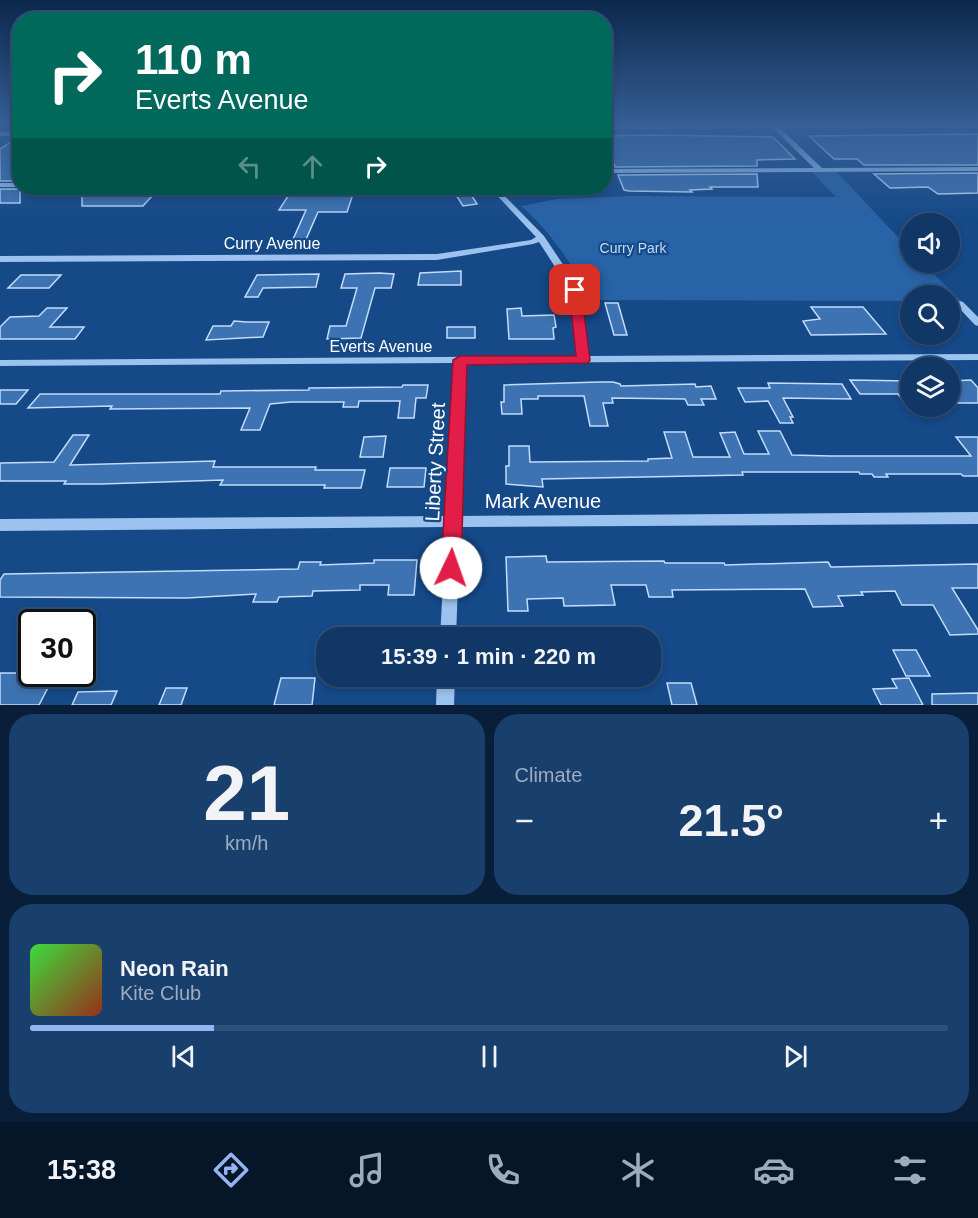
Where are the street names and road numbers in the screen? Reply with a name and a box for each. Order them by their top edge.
street label: Curry Avenue [224,235,320,252]
street label: Everts Avenue [330,338,433,355]
street label: Liberty Street [421,402,449,522]
street label: Mark Avenue [485,490,601,512]

